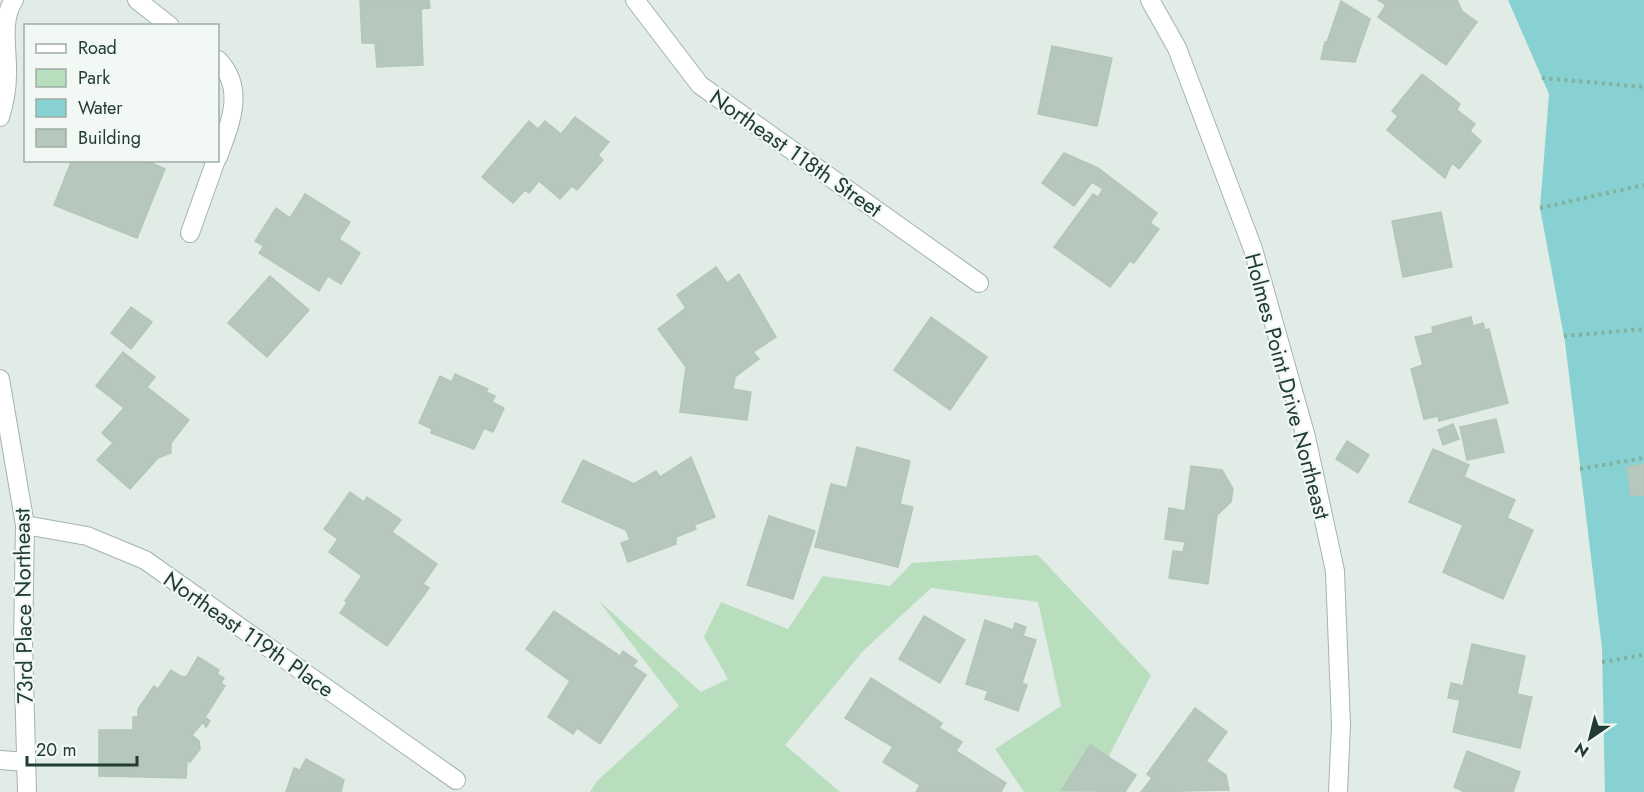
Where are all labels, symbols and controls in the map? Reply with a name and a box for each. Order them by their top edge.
legend [24,24,219,162]
text: Road [78,35,117,61]
text: Park [78,65,110,91]
street label: Northeast 118th Street [703,81,889,225]
text: Water [78,95,123,121]
text: Building [78,125,141,151]
street label: Holmes Point Drive Northeast [1237,249,1339,523]
street label: 73rd Place Northeast [5,507,41,704]
street label: Northeast 119th Place [157,563,341,705]
north arrow [1560,708,1620,768]
scale bar [27,729,136,767]
text: 20 m [36,737,76,763]
text: N [1570,737,1593,763]

